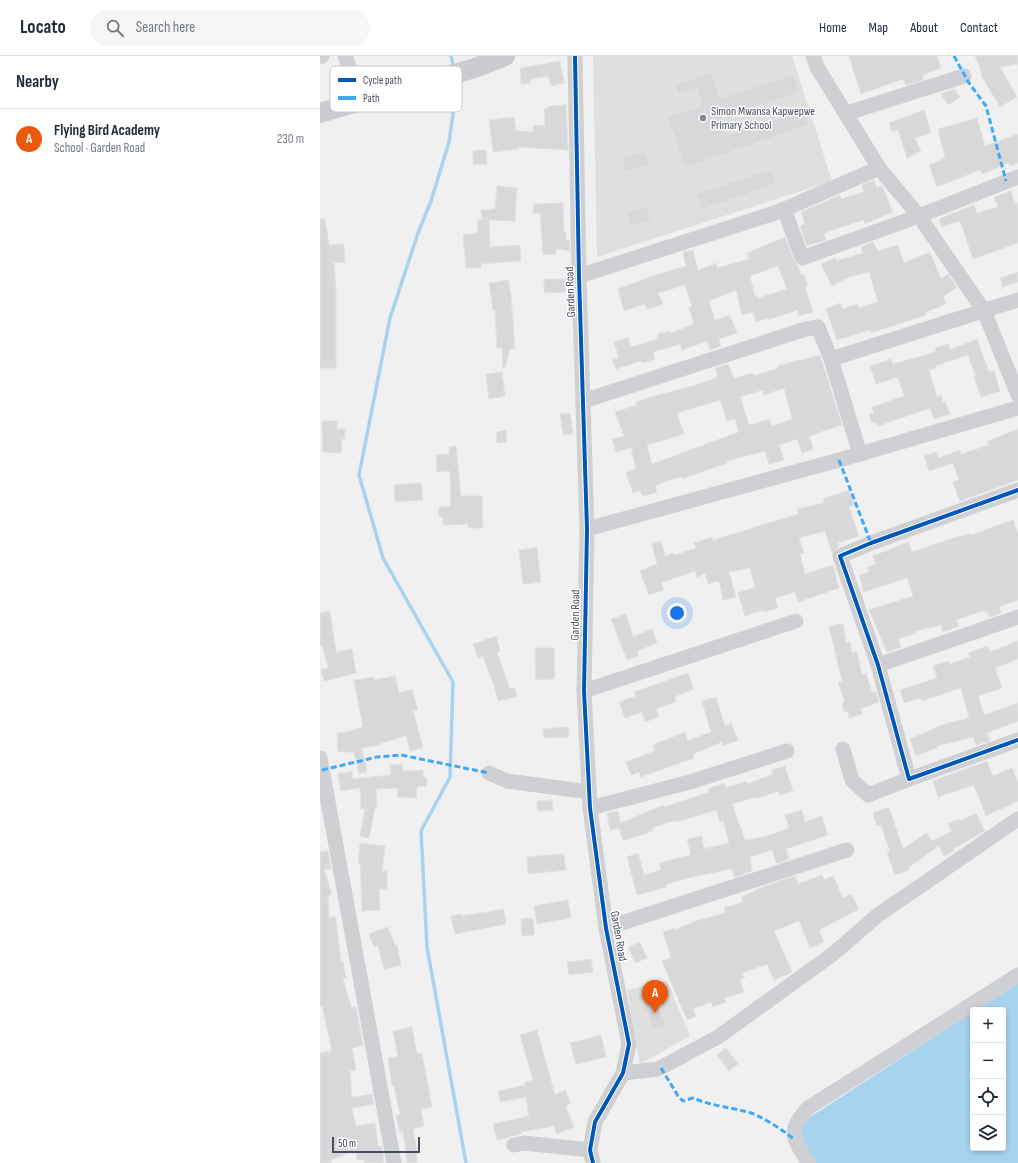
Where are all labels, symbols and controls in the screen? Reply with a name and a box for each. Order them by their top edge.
search box [90,10,370,46]
text: Locato [20,16,66,39]
icon: search [104,17,126,39]
text: Search here [136,18,195,37]
text: Home [819,19,847,36]
text: Map [869,19,888,36]
text: About [910,19,938,36]
text: Contact [960,19,998,36]
legend [330,66,462,112]
text: Nearby [16,72,59,92]
text: Cycle path [363,74,402,87]
text: Path [363,92,380,105]
place label: Simon Mwansa Kapwepwe Primary School [711,104,815,133]
marker: Simon Mwansa Kapwepwe Primary School [698,113,708,123]
text: Flying Bird Academy [54,121,160,140]
text: A [26,131,32,147]
text: 230 m [277,131,304,147]
text: School · Garden Road [54,140,145,156]
street label: Garden Road [562,266,579,318]
street label: Garden Road [568,590,583,640]
your location [667,603,687,623]
street label: Garden Road [607,910,630,962]
pin: A [642,980,668,1013]
map controls [970,1007,1006,1151]
button: + [970,1007,1006,1043]
button: − [970,1043,1006,1079]
button: locate [970,1079,1006,1115]
button: layers [970,1115,1006,1151]
scale bar [332,1135,420,1154]
text: 50 m [338,1137,356,1150]

